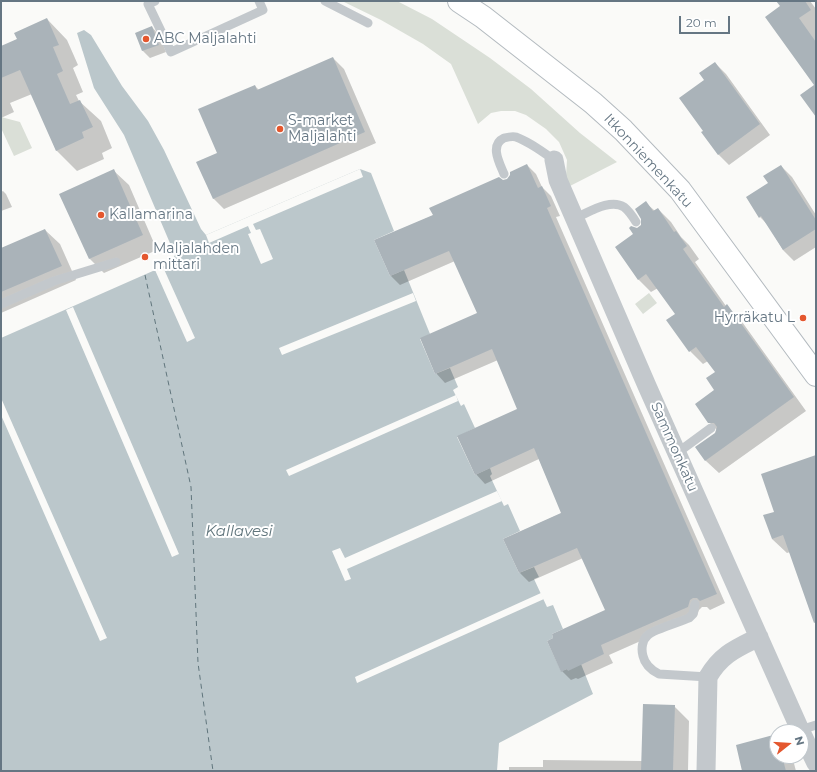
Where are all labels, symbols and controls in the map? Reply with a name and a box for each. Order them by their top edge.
scale bar [681,8,732,34]
text: 20 m [686,15,717,30]
place label: ABC Maljalahti [154,31,257,47]
marker: ABC Maljalahti [141,34,151,44]
street label: Itkonniemenkatu [600,111,696,211]
place label: S-market Maljalahti [288,113,356,146]
marker: S-market Maljalahti [275,124,285,134]
place label: Kallamarina [109,207,193,223]
marker: Kallamarina [96,210,106,220]
place label: Maljalahden mittari [153,241,239,274]
marker: Maljalahden mittari [140,252,150,262]
place label: Hyrräkatu L [714,310,795,326]
marker: Hyrräkatu L [798,313,808,323]
street label: Sammonkatu [647,400,701,494]
water label: Kallavesi [205,523,273,541]
north arrow [769,724,809,764]
text: N [792,734,808,747]

